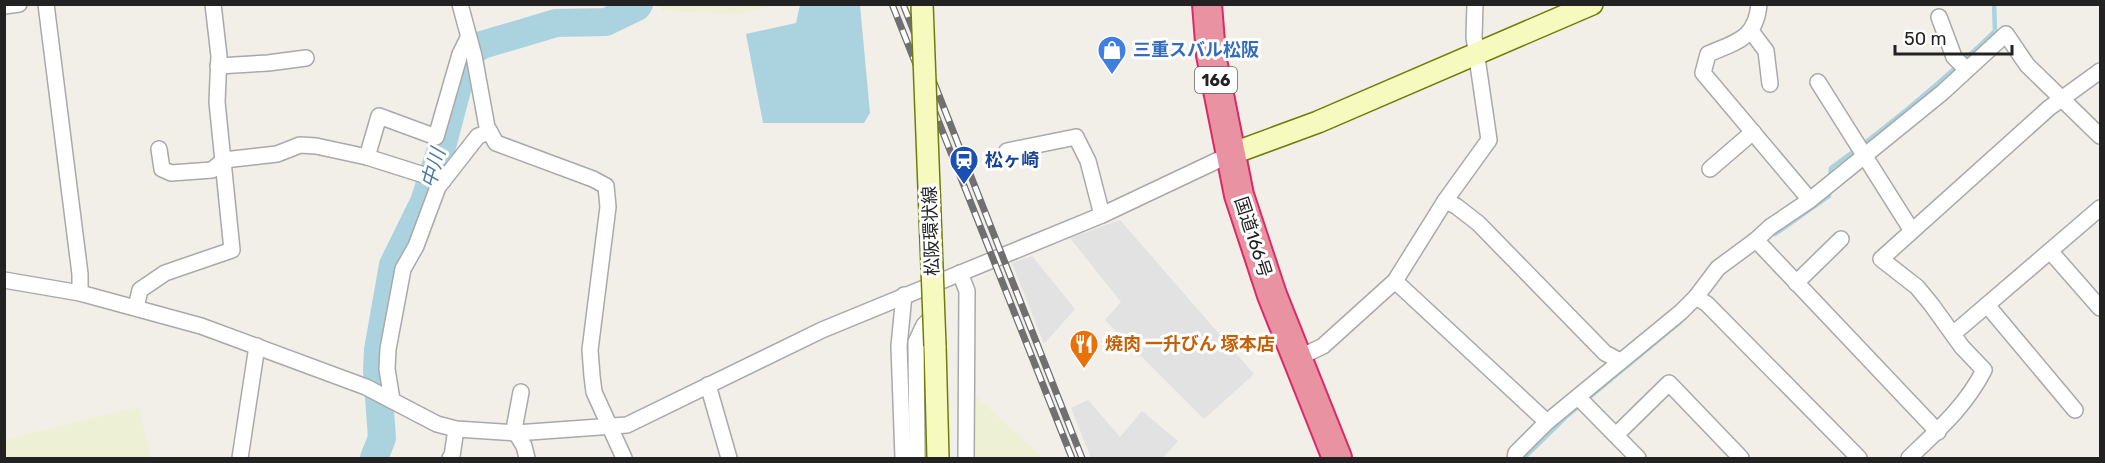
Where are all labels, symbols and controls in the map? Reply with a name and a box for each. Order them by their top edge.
scale bar [1895,18,2012,56]
text: 50 m [1904,28,1947,50]
shop icon: 三重スバル松阪 [1096,34,1128,76]
place label: 三重スバル松阪 [1133,39,1259,61]
road number: 166 [1195,67,1237,93]
water label: 中川 [416,144,451,191]
station icon: 松ヶ崎 [948,144,980,186]
place label: 松ヶ崎 [985,149,1039,171]
street label: 松阪環状線 [918,186,944,276]
street label: 国道166号 [1230,194,1276,280]
restaurant icon: 焼肉 一升びん 塚本店 [1068,328,1100,370]
place label: 焼肉 一升びん 塚本店 [1105,333,1275,355]

